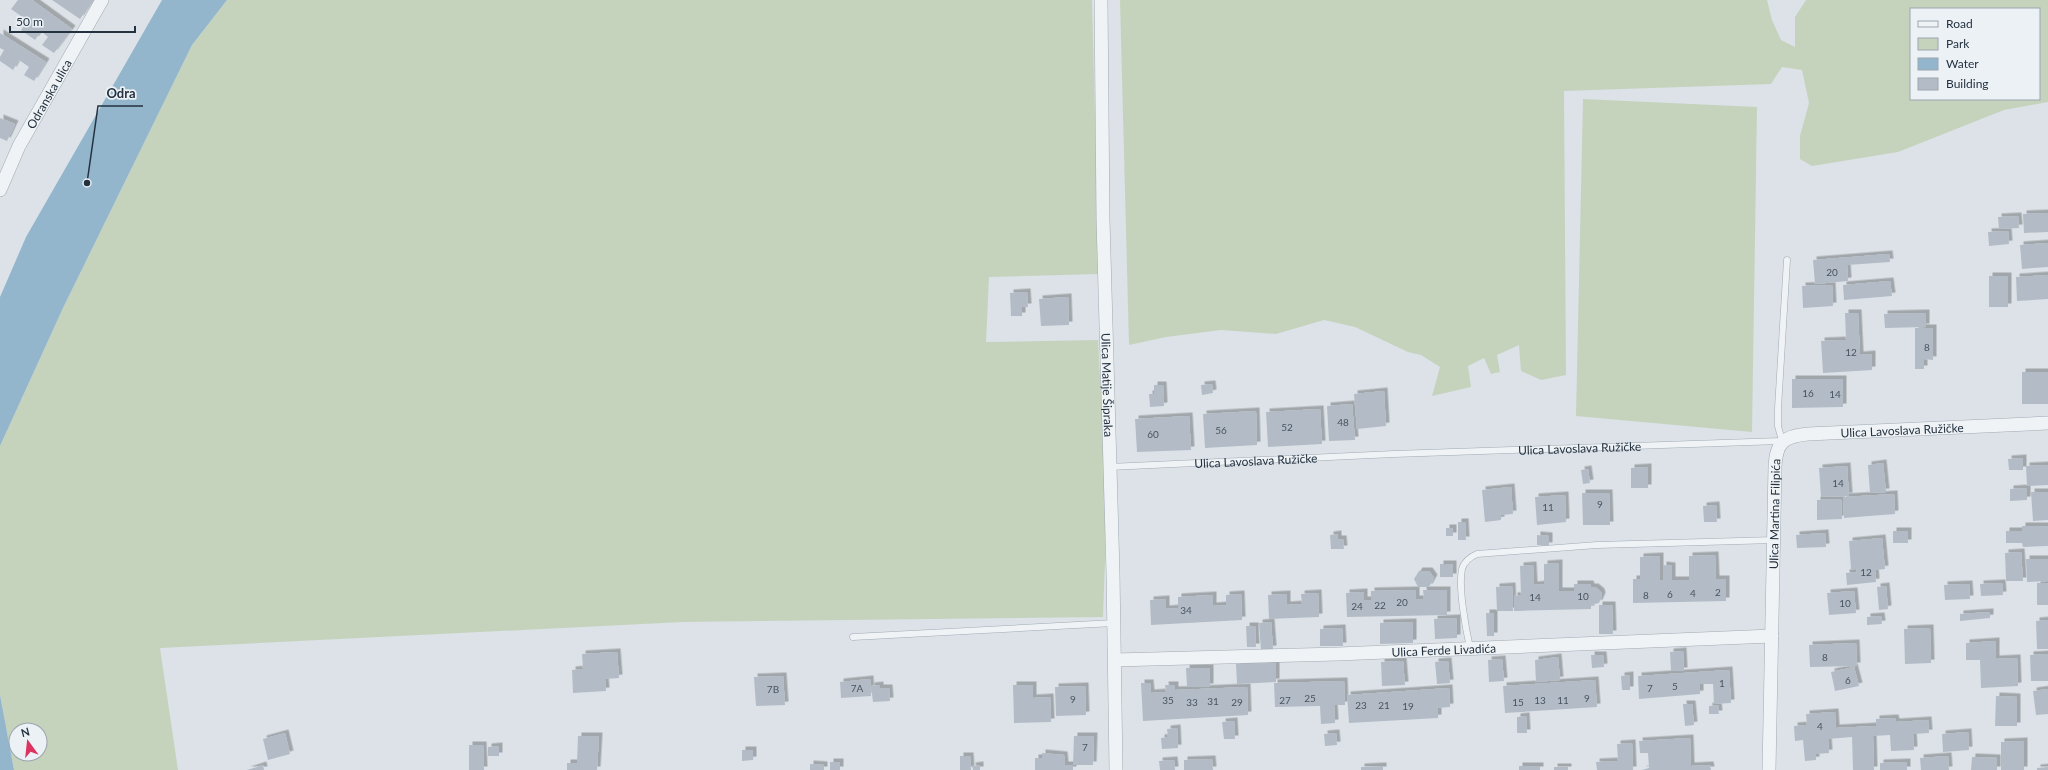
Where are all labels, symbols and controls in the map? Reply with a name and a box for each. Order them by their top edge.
scale bar [10,8,135,34]
legend [1910,8,2040,100]
text: 50 m [16,14,43,29]
text: Road [1946,16,1973,31]
text: Park [1946,36,1970,51]
street label: Odranska ulica [23,56,74,131]
text: Water [1946,56,1979,71]
text: Building [1946,76,1989,91]
callout: Odra [98,81,143,106]
text: Odra [106,85,136,101]
house number: 20 [1826,266,1838,278]
street label: Ulica Matije Šipraka [1099,333,1117,437]
house number: 8 [1924,341,1930,353]
house number: 12 [1845,346,1857,358]
house number: 16 [1802,387,1814,399]
house number: 14 [1829,388,1841,400]
house number: 48 [1337,416,1349,428]
street label: Ulica Lavoslava Ružičke [1840,419,1964,440]
house number: 52 [1281,421,1293,433]
house number: 56 [1215,424,1227,436]
house number: 60 [1147,428,1159,440]
street label: Ulica Lavoslava Ružičke [1518,438,1641,457]
street label: Ulica Lavoslava Ružičke [1194,450,1318,471]
street label: Ulica Martina Filipića [1765,458,1783,569]
house number: 14 [1832,477,1844,489]
house number: 9 [1597,498,1603,510]
house number: 11 [1542,501,1554,513]
house number: 12 [1860,566,1872,578]
house number: 2 [1715,586,1721,598]
house number: 4 [1690,587,1696,599]
house number: 6 [1667,588,1673,600]
house number: 8 [1643,589,1649,601]
house number: 10 [1577,590,1589,602]
house number: 14 [1529,591,1541,603]
house number: 20 [1396,596,1408,608]
house number: 10 [1839,597,1851,609]
house number: 22 [1374,599,1386,611]
house number: 24 [1351,600,1363,612]
house number: 34 [1180,604,1192,616]
street label: Ulica Ferde Livadića [1391,640,1496,659]
house number: 8 [1822,651,1828,663]
house number: 6 [1845,674,1851,686]
house number: 1 [1719,677,1725,689]
house number: 5 [1672,680,1678,692]
house number: 7A [851,682,864,694]
house number: 7 [1647,682,1653,694]
house number: 7B [767,683,779,695]
house number: 25 [1304,692,1316,704]
house number: 9 [1584,692,1590,704]
house number: 9 [1070,693,1076,705]
house number: 35 [1162,694,1174,706]
house number: 27 [1279,694,1291,706]
house number: 13 [1534,694,1546,706]
house number: 11 [1557,694,1569,706]
house number: 31 [1207,695,1219,707]
house number: 33 [1186,696,1198,708]
house number: 29 [1231,696,1243,708]
house number: 15 [1512,696,1524,708]
house number: 23 [1355,699,1367,711]
house number: 21 [1378,699,1390,711]
house number: 19 [1402,700,1414,712]
house number: 4 [1817,720,1823,732]
north arrow [8,722,48,762]
text: N [20,724,31,739]
house number: 7 [1082,741,1088,753]

